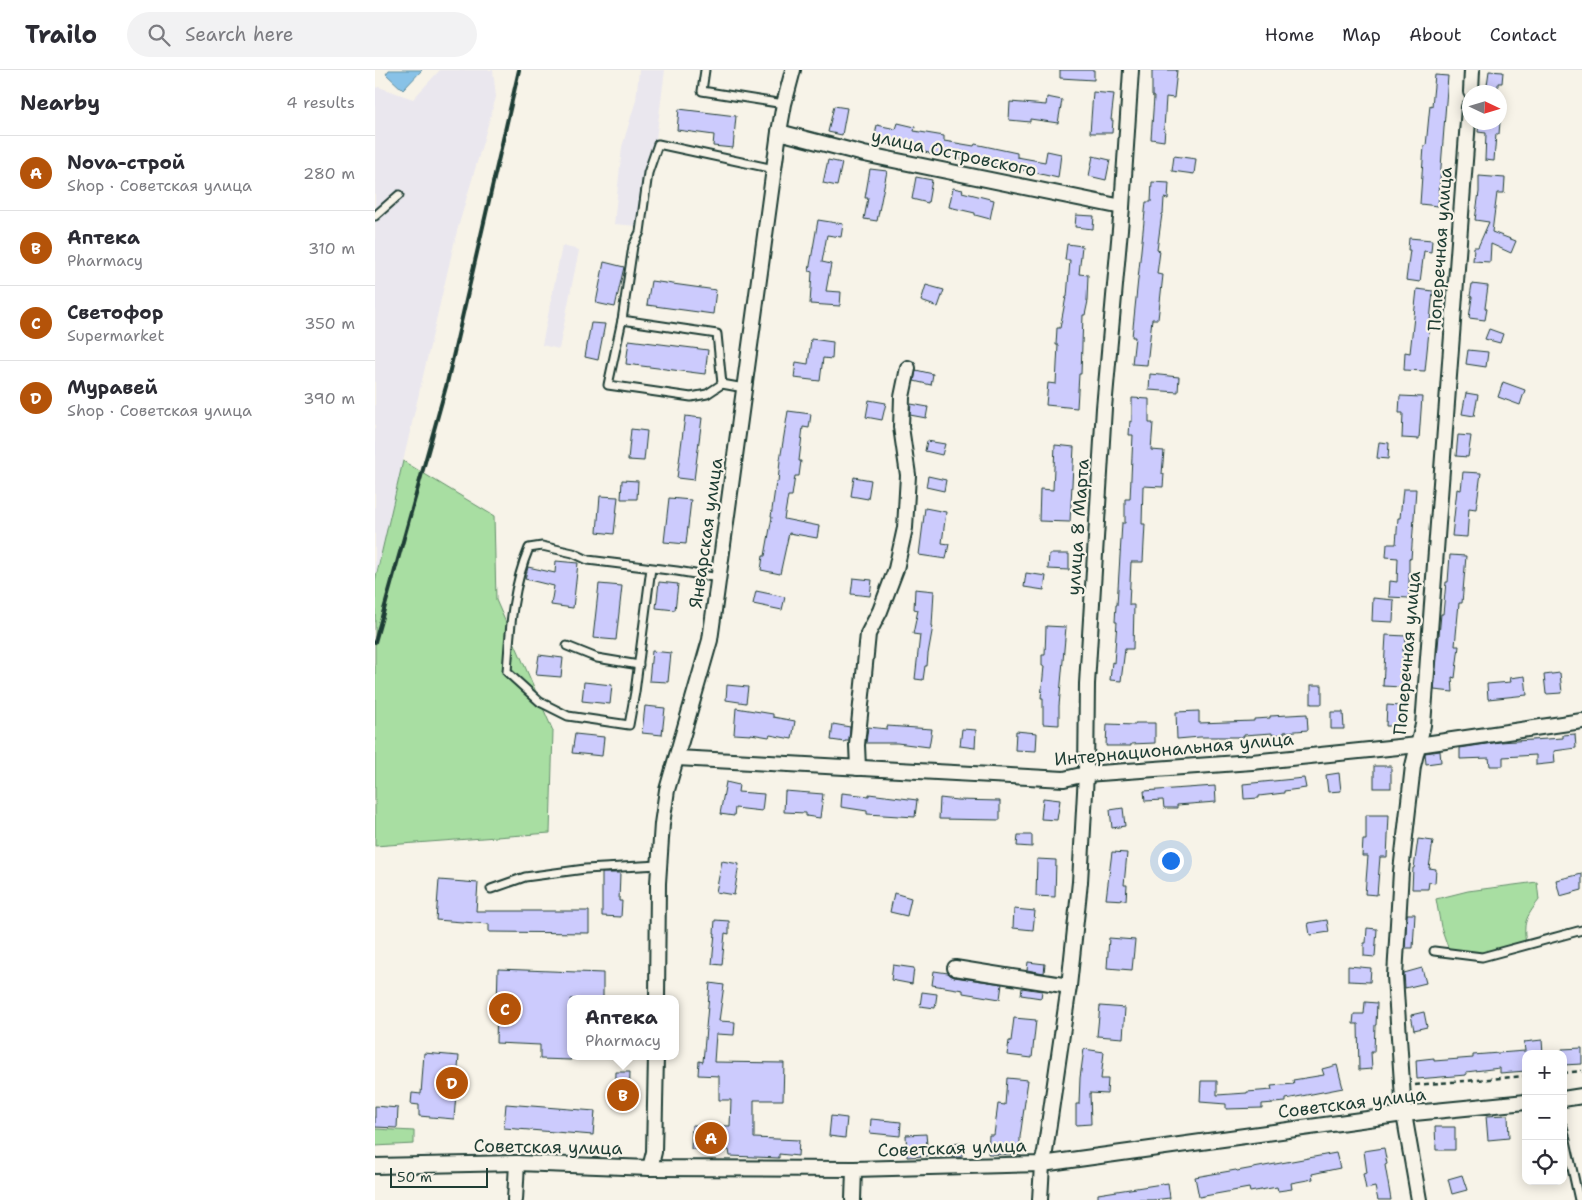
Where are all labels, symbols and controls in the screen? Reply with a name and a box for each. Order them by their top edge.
search box [127,12,477,57]
text: Trailo [25,19,97,51]
icon: search [145,21,173,49]
text: Search here [185,22,294,47]
text: Home [1265,23,1314,47]
text: Map [1342,23,1381,47]
text: About [1409,23,1462,47]
text: Contact [1490,23,1557,47]
north arrow [1462,85,1507,130]
text: Nearby [20,89,100,117]
text: 4 results [286,92,355,113]
street label: улица Островского [869,124,1039,182]
text: Nova-строй [67,150,185,175]
text: A [30,163,42,184]
text: 280 m [303,163,355,184]
street label: Поперечная улица [1422,166,1458,332]
text: Shop · Советская улица [67,175,252,196]
text: Аптека [67,225,140,250]
text: B [31,238,41,259]
text: 310 m [308,238,355,259]
text: Pharmacy [67,250,143,271]
text: Светофор [67,300,163,325]
text: C [31,313,41,334]
text: 350 m [304,313,355,334]
text: Supermarket [67,325,164,346]
text: Муравей [67,375,158,400]
text: D [30,388,42,409]
text: 390 m [303,388,355,409]
text: Shop · Советская улица [67,400,252,421]
street label: Январская улица [684,456,728,610]
street label: улица 8 Марта [1061,458,1095,596]
street label: Поперечная улица [1388,570,1426,736]
street label: Интернациональная улица [1053,727,1295,771]
your location [1158,848,1184,874]
pin: C [489,990,521,1028]
popup [567,995,679,1060]
text: Аптека [585,1005,658,1030]
text: Pharmacy [585,1030,661,1051]
map controls [1522,1050,1567,1185]
button: + [1522,1050,1567,1095]
pin: D [436,1064,468,1102]
pin: B [607,1076,639,1114]
street label: Советская улица [1277,1082,1427,1124]
button: − [1522,1095,1567,1140]
pin: A [695,1119,727,1157]
street label: Советская улица [877,1133,1027,1163]
street label: Советская улица [473,1134,623,1160]
button: locate [1522,1140,1567,1185]
scale bar [390,1165,487,1188]
text: 50 m [397,1168,432,1186]

